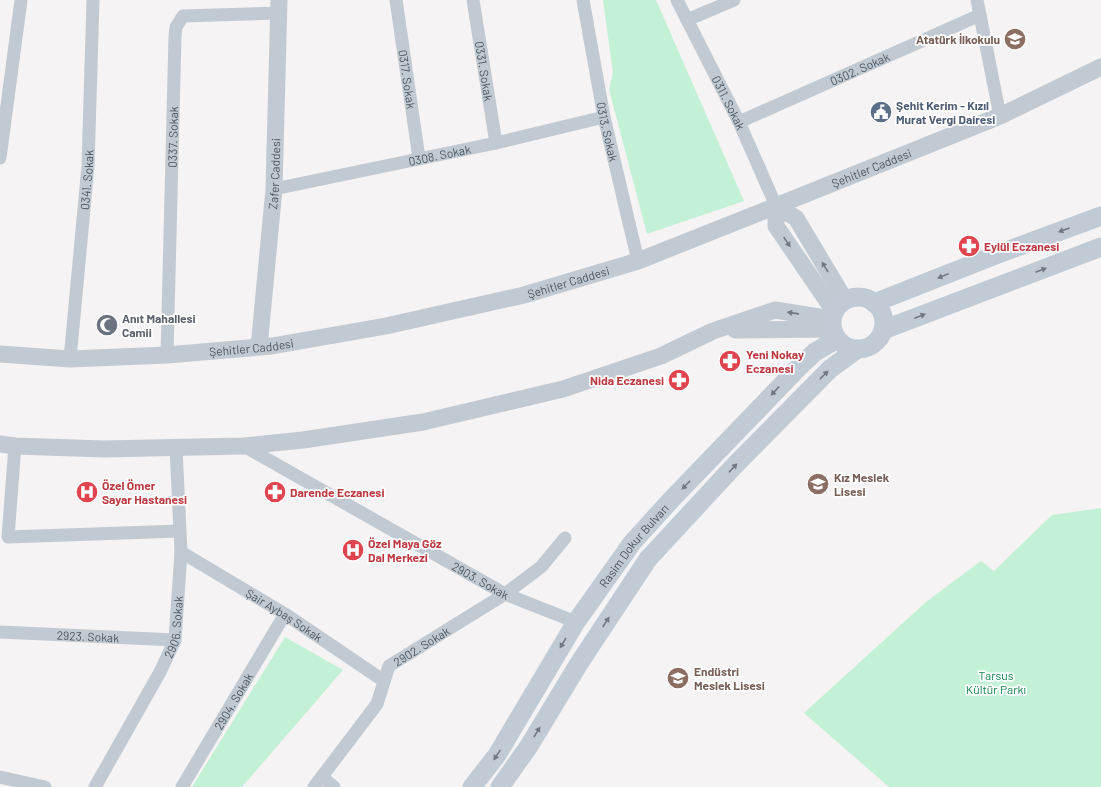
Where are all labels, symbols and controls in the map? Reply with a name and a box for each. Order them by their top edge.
school or university icon: Atatürk İlkokulu [1002,26,1028,52]
place label: Atatürk İlkokulu [916,32,1000,46]
street label: 0331. Sokak [473,40,496,102]
street label: 0317. Sokak [396,49,419,110]
street label: 0302. Sokak [828,49,892,88]
street label: 0311. Sokak [710,73,748,132]
place label: Şehit Kerim - Kızıl Murat Vergi Dairesi [896,98,995,126]
public building icon: Şehit Kerim - Kızıl Murat Vergi Dairesi [868,99,894,125]
street label: 0313. Sokak [594,101,621,163]
street label: 0337. Sokak [165,106,180,168]
street label: Zafer Caddesi [265,138,282,210]
street label: 0308. Sokak [407,141,472,168]
street label: Şehitler Caddesi [829,145,913,190]
street label: 0341. Sokak [77,150,95,210]
one-way arrow [1058,227,1070,233]
pharmacy icon: Eylül Eczanesi [956,233,982,259]
one-way arrow [783,237,791,247]
place label: Eylül Eczanesi [984,239,1059,253]
one-way arrow [821,262,829,272]
street label: Şehitler Caddesi [526,263,611,301]
one-way arrow [1036,267,1048,273]
one-way arrow [936,273,948,279]
one-way arrow [787,310,799,316]
place label: Anıt Mahallesi Camii [122,311,196,339]
mosque icon: Anıt Mahallesi Camii [94,312,120,338]
one-way arrow [914,313,926,319]
street label: Şehitler Caddesi [209,335,295,358]
place label: Yeni Nokay Eczanesi [746,347,804,375]
pharmacy icon: Yeni Nokay Eczanesi [717,348,743,374]
pharmacy icon: Nida Eczanesi [666,367,692,393]
one-way arrow [819,370,829,380]
place label: Nida Eczanesi [590,373,664,387]
one-way arrow [770,386,780,396]
one-way arrow [728,463,738,473]
place label: Kız Meslek Lisesi [834,470,890,498]
school or university icon: Kız Meslek Lisesi [805,471,831,497]
place label: Özel Ömer Sayar Hastanesi [102,478,187,506]
hospital icon: Özel Ömer Sayar Hastanesi [74,479,100,505]
pharmacy icon: Darende Eczanesi [262,479,288,505]
one-way arrow [681,480,690,490]
place label: Darende Eczanesi [290,485,384,499]
street label: Rasim Dokur Bulvarı [596,501,671,590]
place label: Özel Maya Göz Dal Merkezi [368,536,442,564]
hospital icon: Özel Maya Göz Dal Merkezi [340,537,366,563]
street label: 2903. Sokak [450,559,511,602]
street label: Şair Aybaş Sokak [244,585,325,644]
street label: 2906. Sokak [161,596,185,660]
one-way arrow [603,616,610,627]
street label: 2902. Sokak [391,623,452,669]
street label: 2923. Sokak [56,628,120,644]
one-way arrow [560,637,567,649]
place label: Endüstri Meslek Lisesi [694,664,765,692]
school or university icon: Endüstri Meslek Lisesi [665,665,691,691]
park label: Tarsus Kültür Parkı [966,668,1026,696]
street label: 2904. Sokak [211,670,255,732]
one-way arrow [534,726,541,738]
one-way arrow [493,749,501,760]

